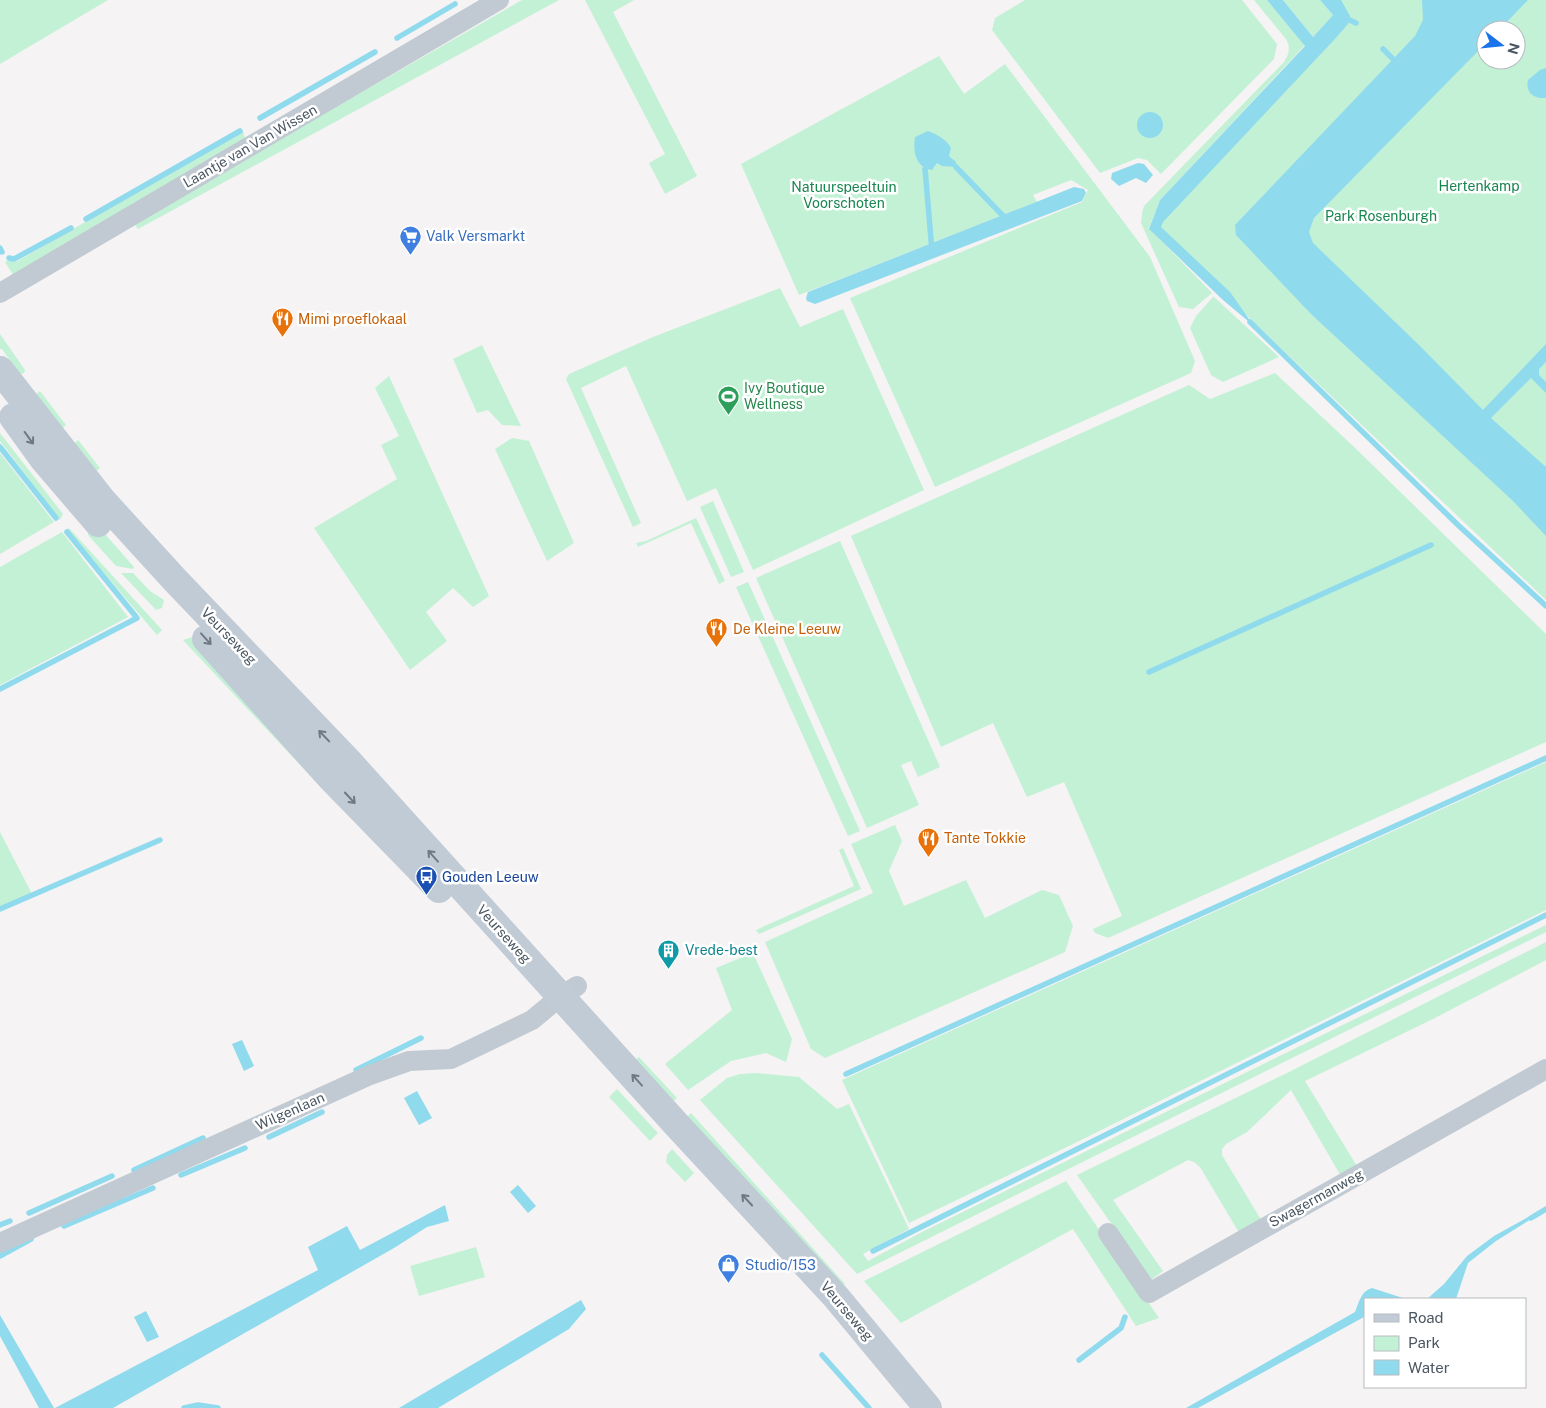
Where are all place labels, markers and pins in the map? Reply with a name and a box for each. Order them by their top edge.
supermarket icon: Valk Versmarkt [398,224,422,255]
place label: Valk Versmarkt [426,228,525,244]
restaurant icon: Mimi proeflokaal [270,307,294,338]
place label: Mimi proeflokaal [298,311,407,327]
place label: Ivy Boutique Wellness [744,380,825,412]
sports icon: Ivy Boutique Wellness [716,384,740,415]
restaurant icon: De Kleine Leeuw [705,617,729,648]
place label: De Kleine Leeuw [733,621,841,637]
restaurant icon: Tante Tokkie [916,826,940,857]
place label: Tante Tokkie [944,830,1026,846]
bus stop icon: Gouden Leeuw [414,865,438,896]
place label: Gouden Leeuw [442,869,539,885]
building icon: Vrede-best [657,938,681,969]
place label: Vrede-best [685,942,758,958]
shop icon: Studio/153 [717,1253,741,1284]
place label: Studio/153 [745,1257,816,1273]

